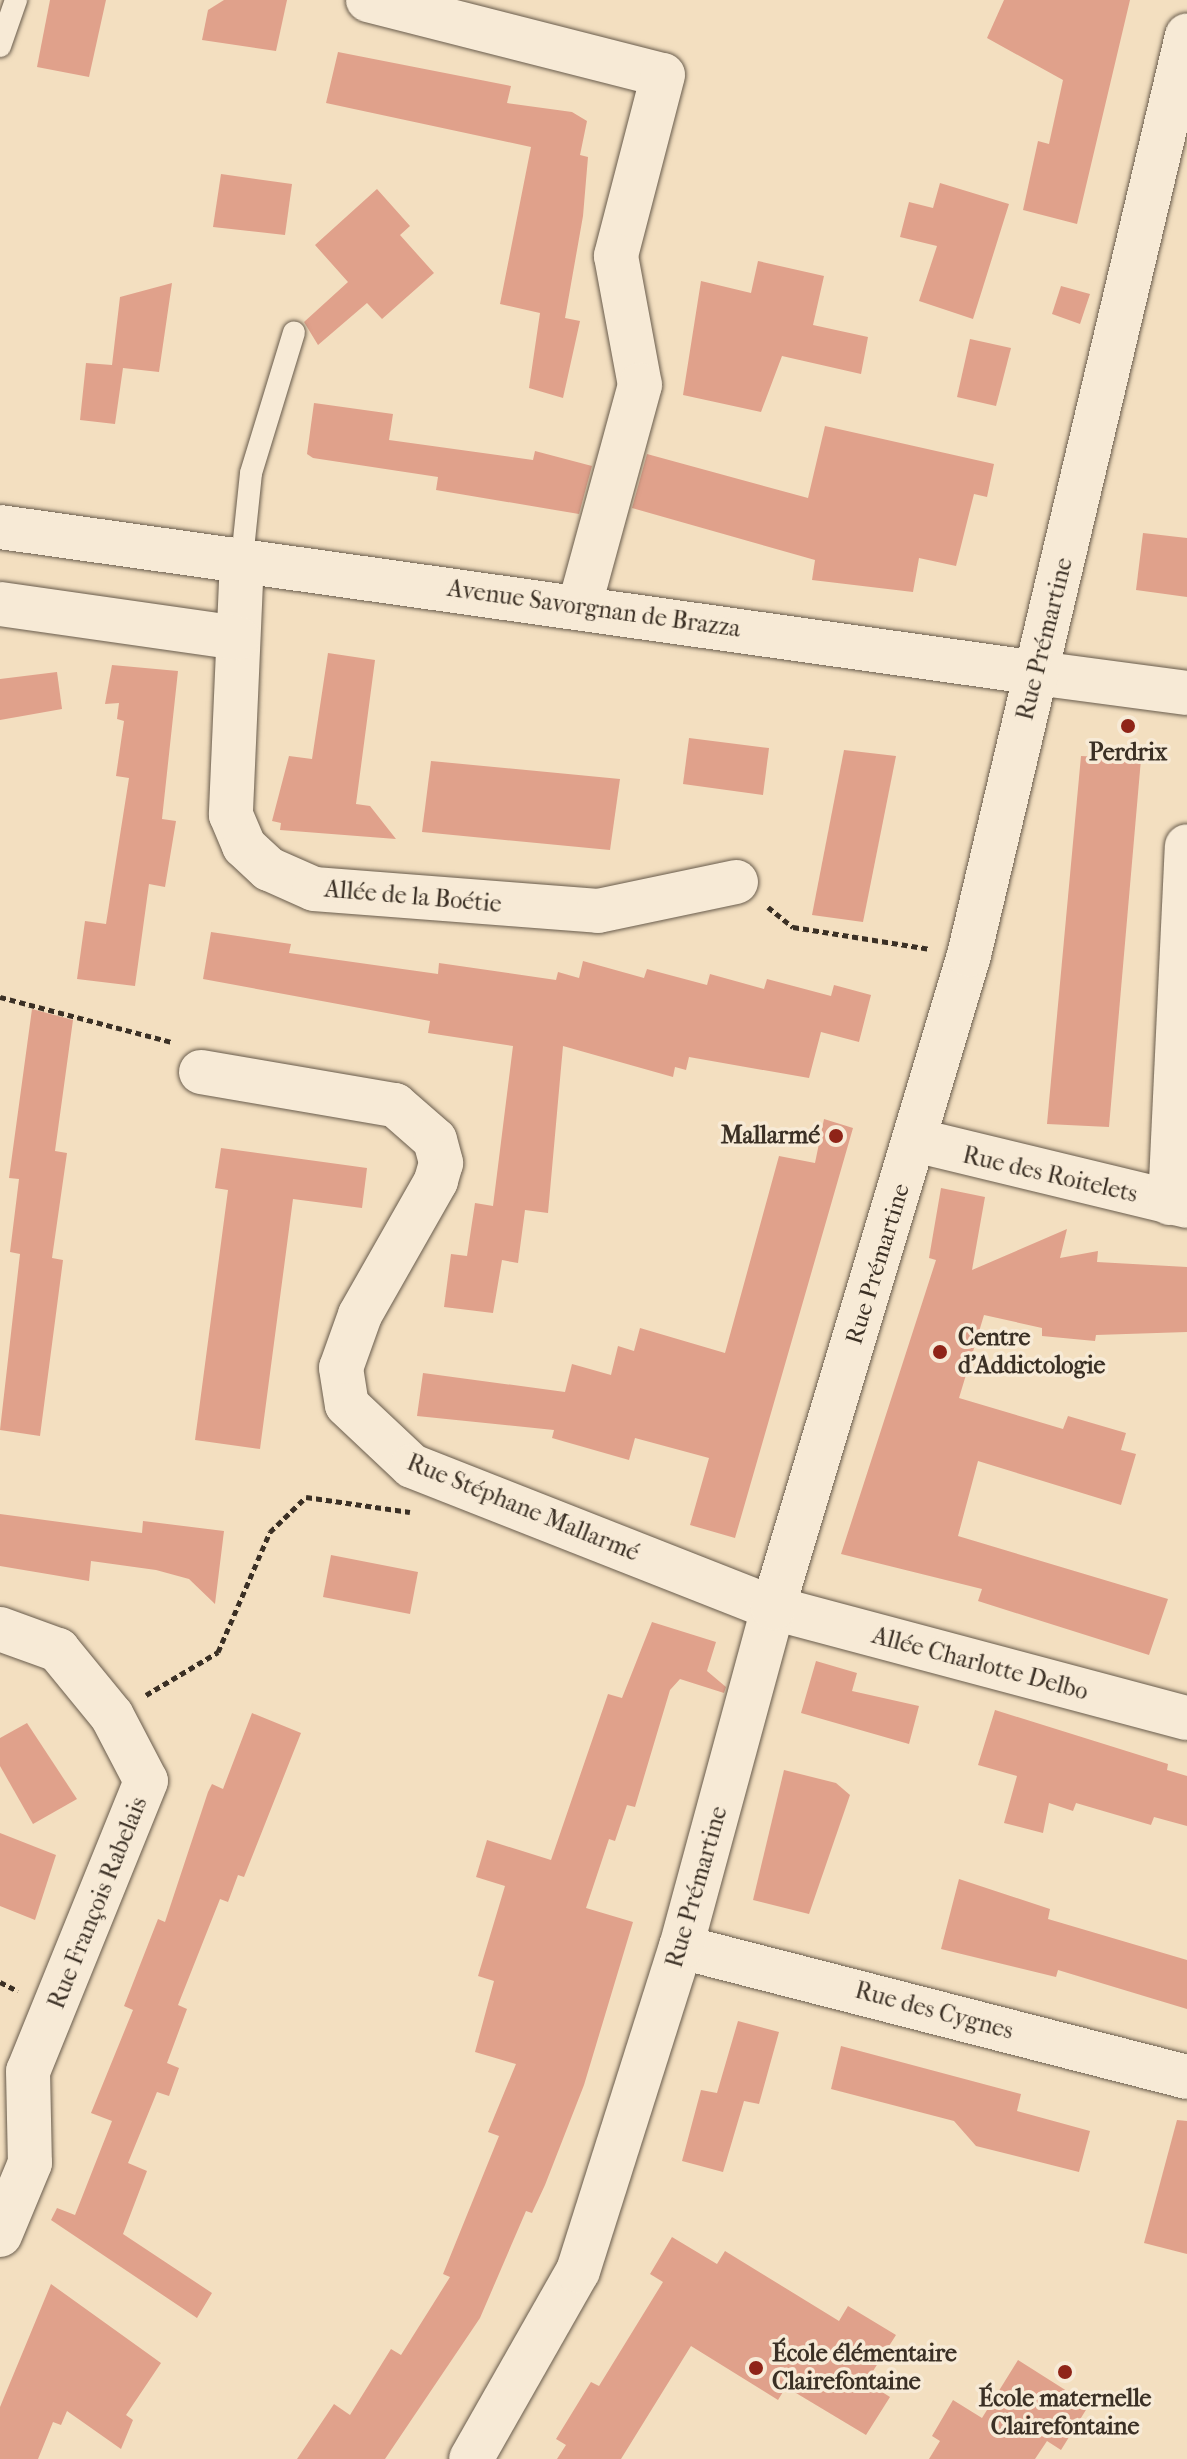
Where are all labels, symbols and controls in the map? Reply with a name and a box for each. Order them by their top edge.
street label: Rue Prémartine [1011,555,1079,723]
street label: Avenue Savorgnan de Brazza [446,574,742,644]
marker: Perdrix [1119,717,1137,735]
place label: Perdrix [1089,739,1167,767]
street label: Allée de la Boétie [323,875,503,919]
place label: Mallarmé [721,1122,820,1150]
marker: Mallarmé [827,1127,845,1145]
street label: Rue des Roitelets [960,1141,1140,1209]
street label: Rue Prémartine [840,1180,916,1348]
place label: Centre d'Addictologie [958,1324,1105,1380]
marker: Centre d'Addictologie [929,1341,951,1363]
street label: Rue Stéphane Mallarmé [403,1448,643,1568]
street label: Allée Charlotte Delbo [869,1621,1091,1707]
street label: Rue François Rabelais [42,1793,154,2013]
street label: Rue Prémartine [660,1803,734,1971]
street label: Rue des Cygnes [852,1976,1016,2046]
place label: École élémentaire Clairefontaine [772,2340,957,2396]
marker: École élémentaire Clairefontaine [747,2359,765,2377]
marker: École maternelle Clairefontaine [1056,2363,1074,2381]
place label: École maternelle Clairefontaine [979,2385,1151,2441]

